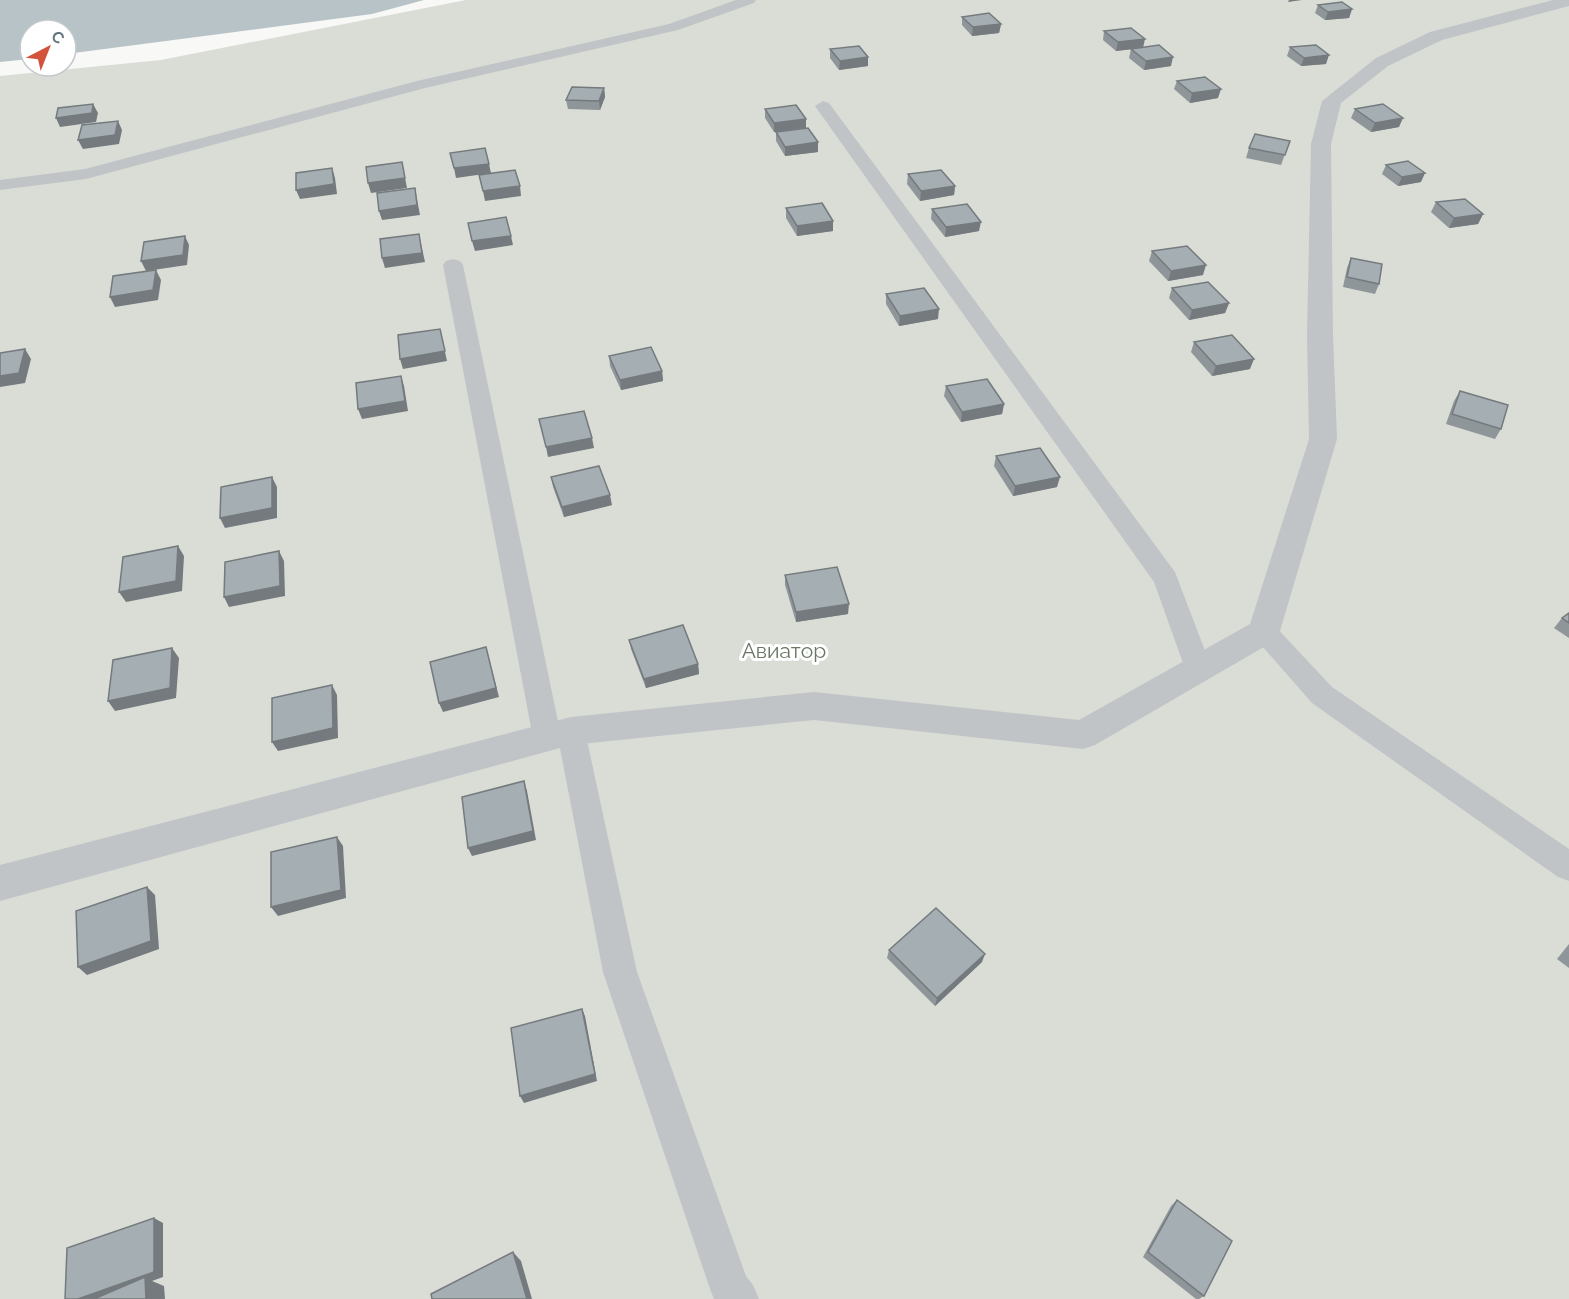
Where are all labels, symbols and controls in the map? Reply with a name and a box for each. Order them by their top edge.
north arrow [18,18,78,78]
text: С [47,26,68,48]
park label: Авиатор [742,638,826,663]

